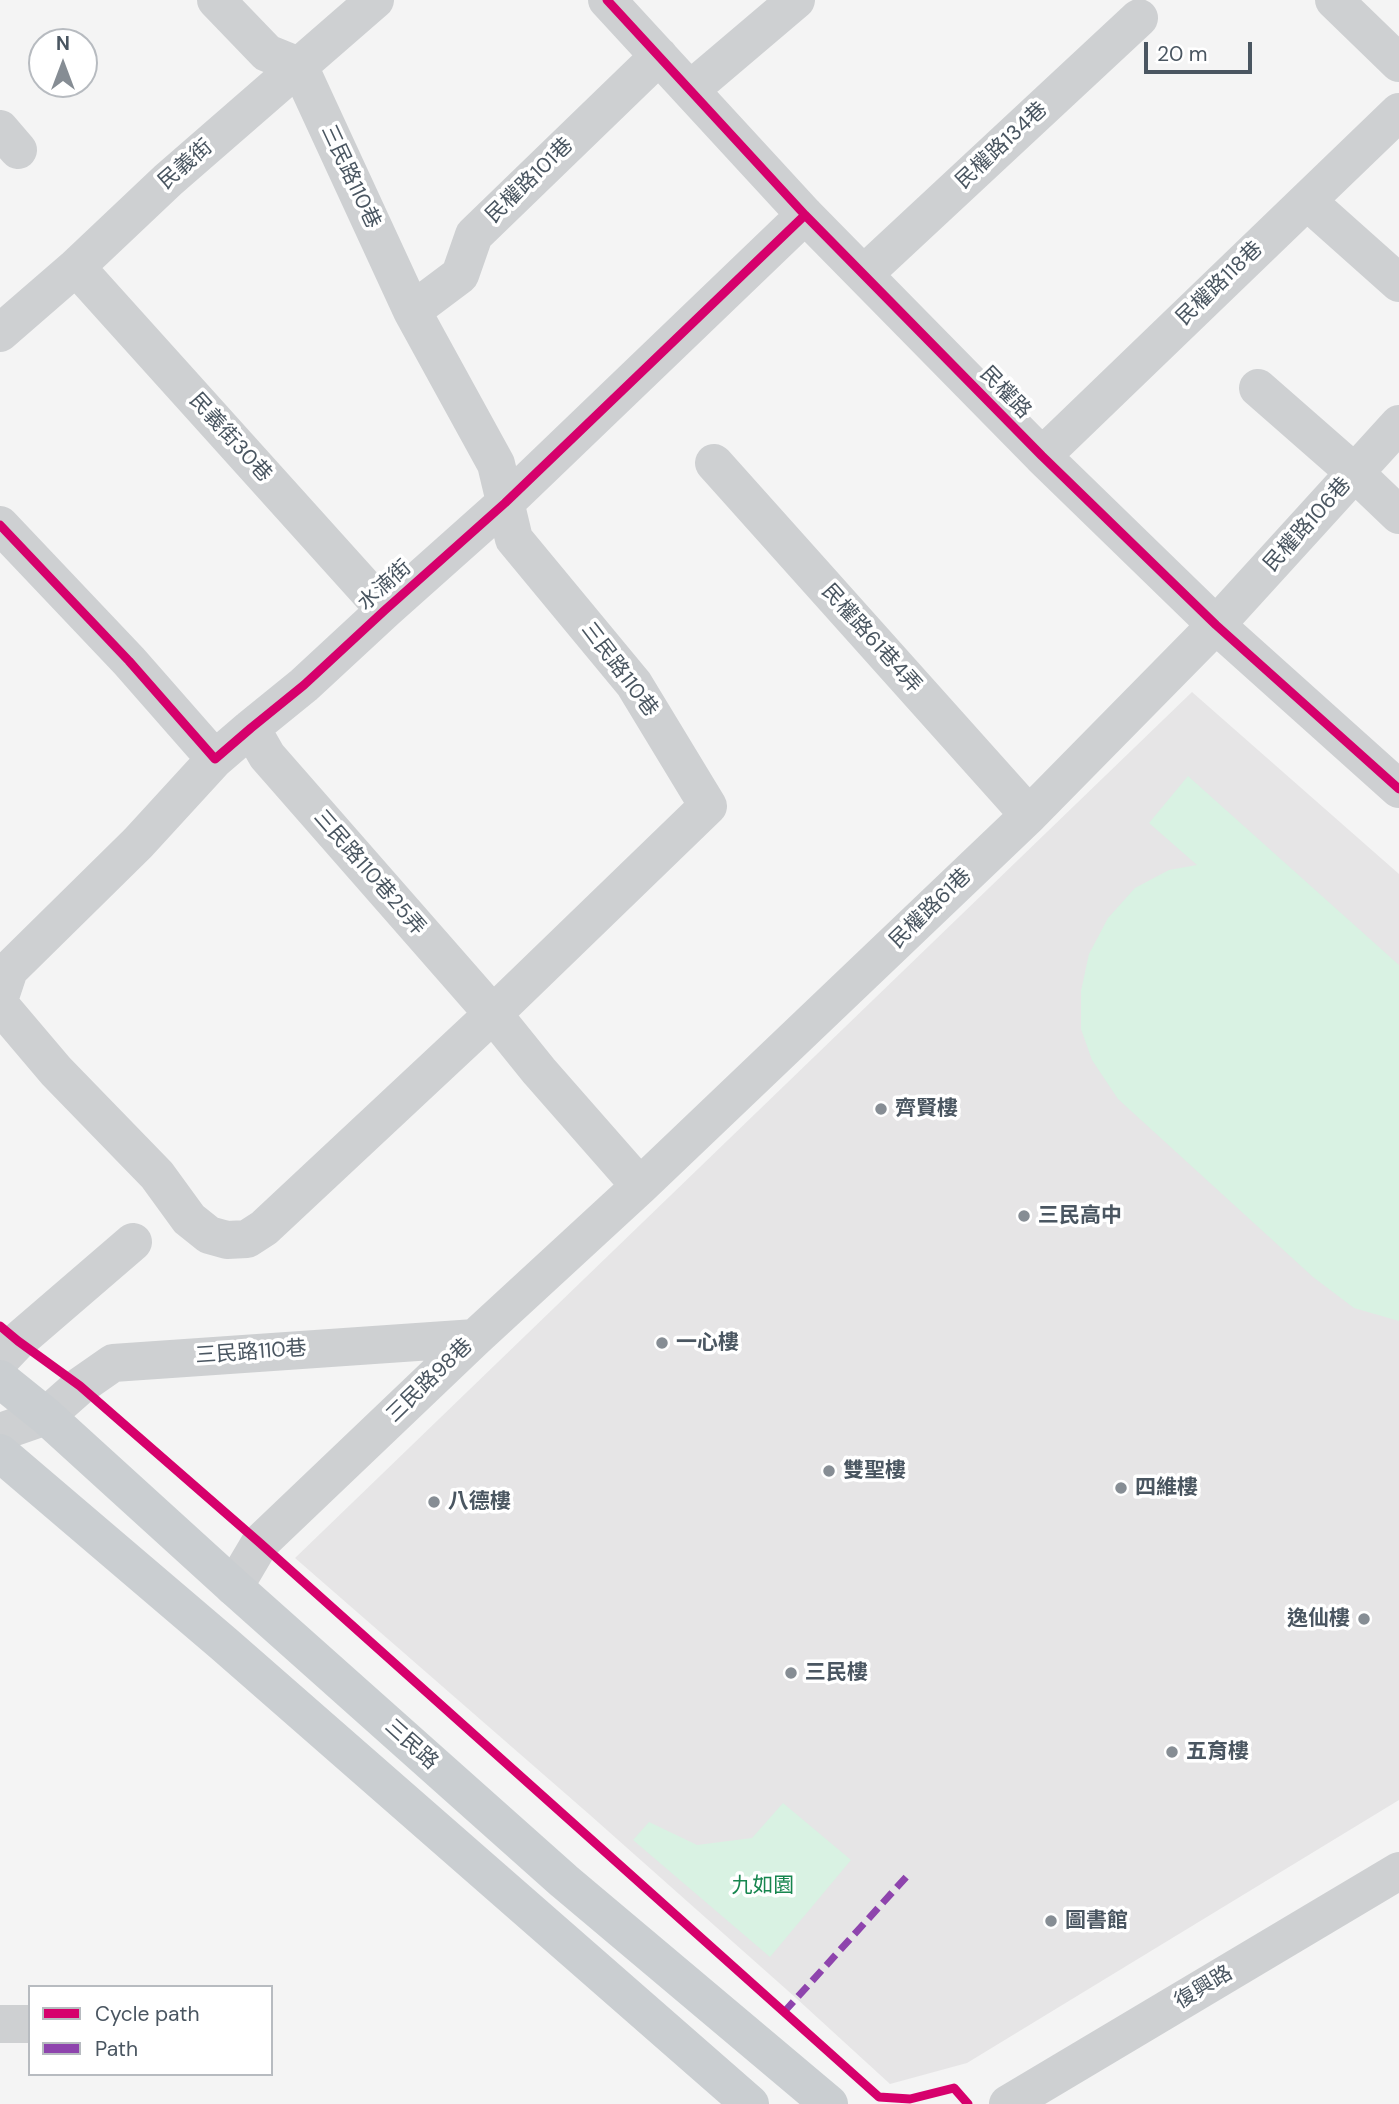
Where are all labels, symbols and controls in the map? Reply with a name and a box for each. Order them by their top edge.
north arrow [28,28,98,98]
scale bar [1147,28,1256,72]
text: N [56,31,70,56]
text: 20 m [1157,40,1208,68]
street label: 民權路134巷 [951,97,1053,195]
street label: 三民路110巷 [315,121,385,233]
street label: 民權路101巷 [481,133,579,229]
street label: 民義街 [154,135,218,195]
street label: 民權路118巷 [1172,237,1268,331]
street label: 民權路 [974,362,1036,424]
street label: 民義街30巷 [184,388,276,488]
street label: 民權路106巷 [1259,473,1357,577]
street label: 水湳街 [353,556,417,616]
street label: 民權路61巷4弄 [816,579,926,699]
street label: 三民路110巷 [575,618,663,722]
street label: 三民路110巷25弄 [308,805,430,941]
street label: 民權路61巷 [885,864,977,954]
place label: 齊賢樓 [895,1096,958,1122]
marker: 齊賢樓 [873,1101,889,1117]
place label: 三民高中 [1038,1203,1122,1229]
marker: 三民高中 [1016,1208,1032,1224]
place label: 一心樓 [676,1330,739,1356]
street label: 三民路98巷 [382,1334,478,1428]
marker: 一心樓 [654,1335,670,1351]
street label: 三民路110巷 [195,1337,307,1369]
place label: 雙聖樓 [843,1458,906,1484]
marker: 雙聖樓 [821,1463,837,1479]
place label: 四維樓 [1135,1475,1198,1501]
marker: 四維樓 [1113,1480,1129,1496]
place label: 八德樓 [448,1489,511,1515]
marker: 八德樓 [426,1494,442,1510]
place label: 逸仙樓 [1287,1606,1350,1632]
marker: 逸仙樓 [1356,1611,1372,1627]
place label: 三民樓 [805,1660,868,1686]
marker: 三民樓 [783,1665,799,1681]
street label: 三民路 [379,1715,443,1775]
place label: 五育樓 [1186,1739,1249,1765]
marker: 五育樓 [1164,1744,1180,1760]
park label: 九如園 [732,1873,794,1899]
place label: 圖書館 [1065,1908,1128,1934]
marker: 圖書館 [1043,1913,1059,1929]
street label: 復興路 [1171,1961,1237,2015]
legend [28,1985,273,2076]
text: Cycle path [95,2000,200,2028]
text: Path [95,2035,138,2063]

